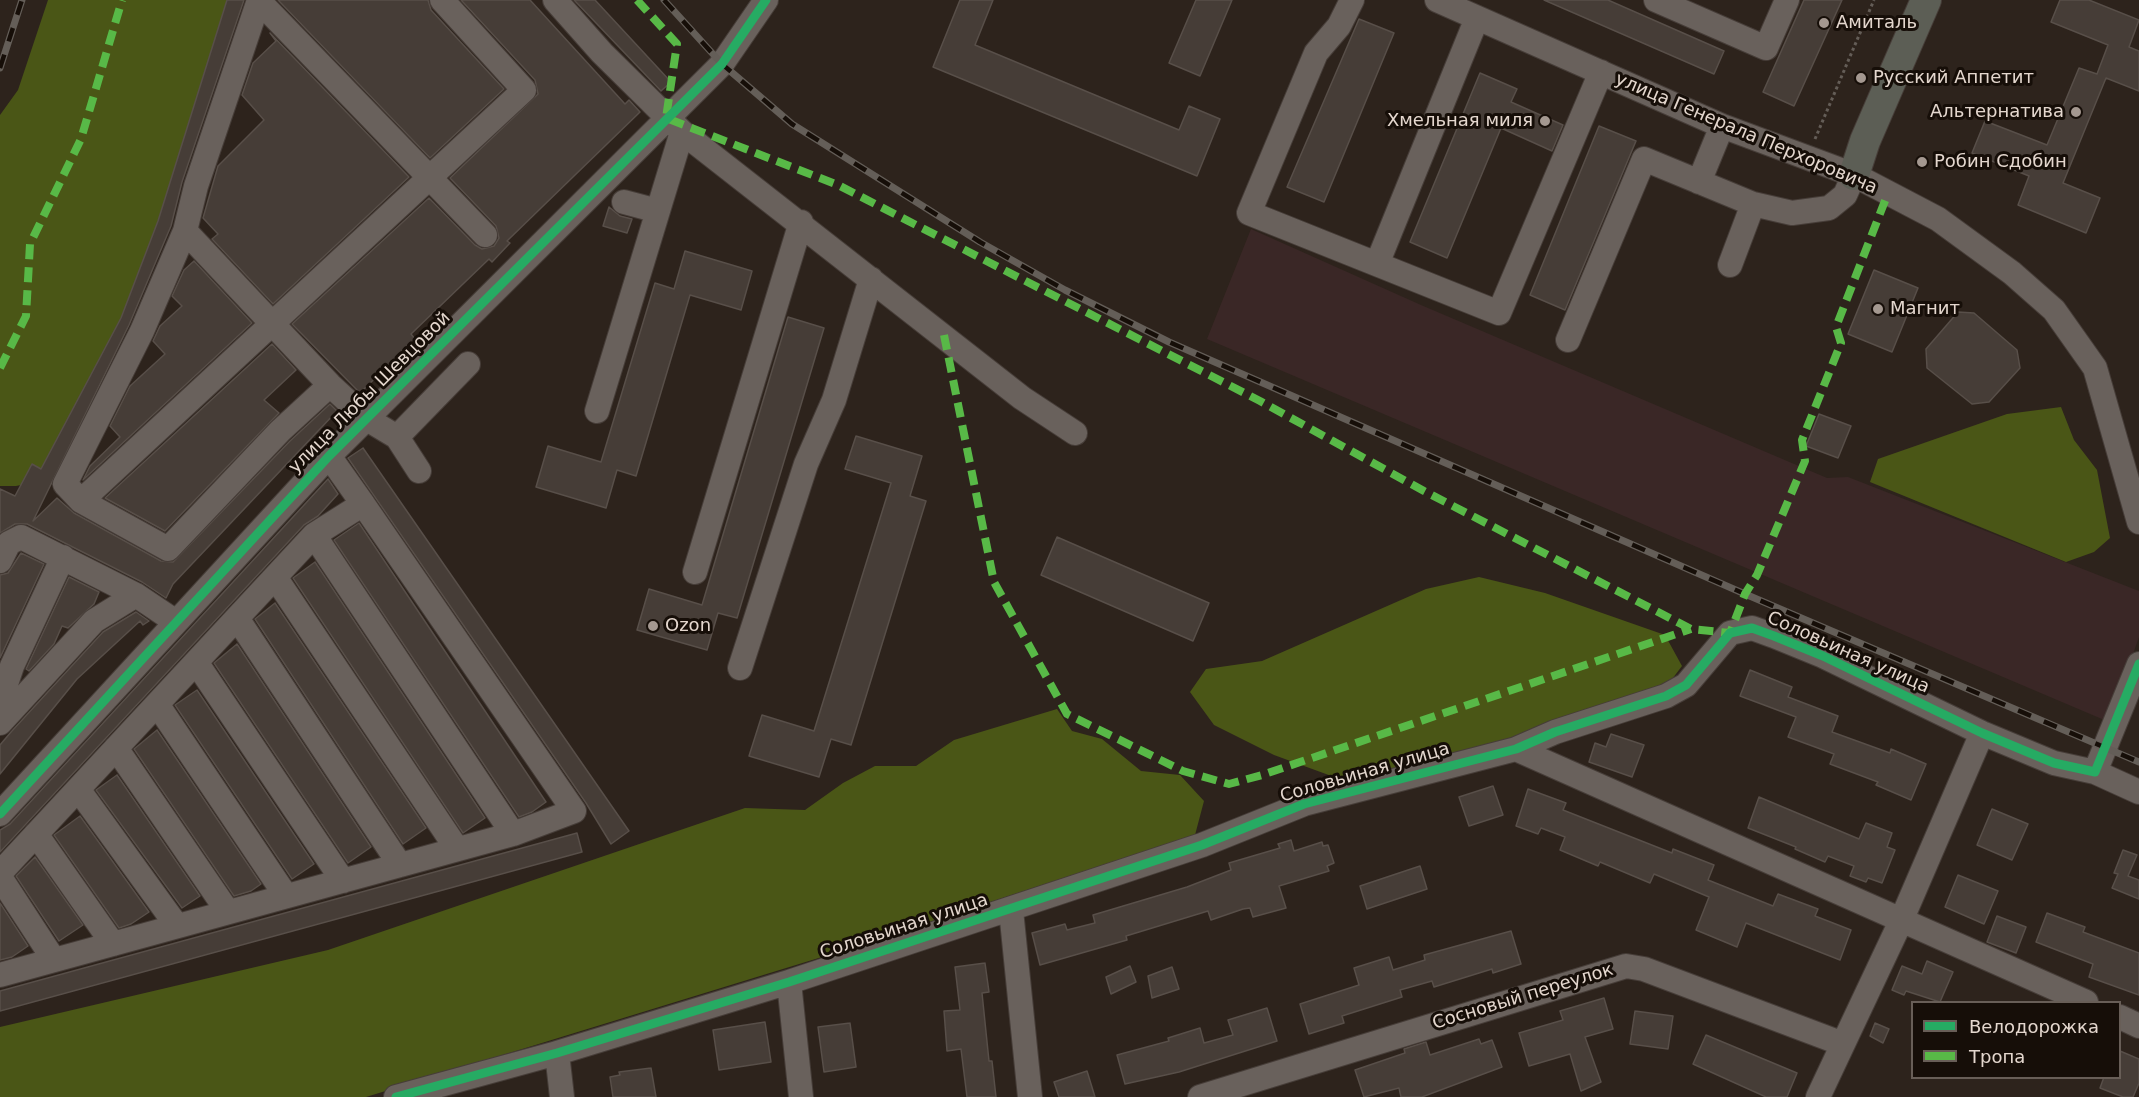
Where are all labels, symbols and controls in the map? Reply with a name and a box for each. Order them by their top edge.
place label: Амиталь [1836,12,1917,34]
marker: Амиталь [1817,16,1831,30]
place label: Русский Аппетит [1873,67,2034,89]
street label: улица Генерала Перхоровича [1612,69,1880,199]
marker: Русский Аппетит [1854,71,1868,85]
place label: Альтернатива [1930,101,2064,123]
marker: Альтернатива [2069,105,2083,119]
place label: Хмельная миля [1387,110,1533,132]
marker: Хмельная миля [1538,114,1552,128]
place label: Робин Сдобин [1934,151,2067,173]
marker: Робин Сдобин [1915,155,1929,169]
place label: Магнит [1890,298,1960,320]
marker: Магнит [1871,302,1885,316]
street label: улица Любы Шевцовой [285,308,455,478]
street label: Соловьиная улица [1763,607,1933,699]
place label: Ozon [665,615,711,637]
marker: Ozon [646,619,660,633]
street label: Соловьиная улица [1278,738,1452,808]
street label: Соловьиная улица [817,890,991,964]
street label: Сосновый переулок [1430,959,1616,1035]
legend [1911,1001,2121,1079]
text: Велодорожка [1969,1016,2099,1037]
text: Тропа [1969,1046,2025,1067]

